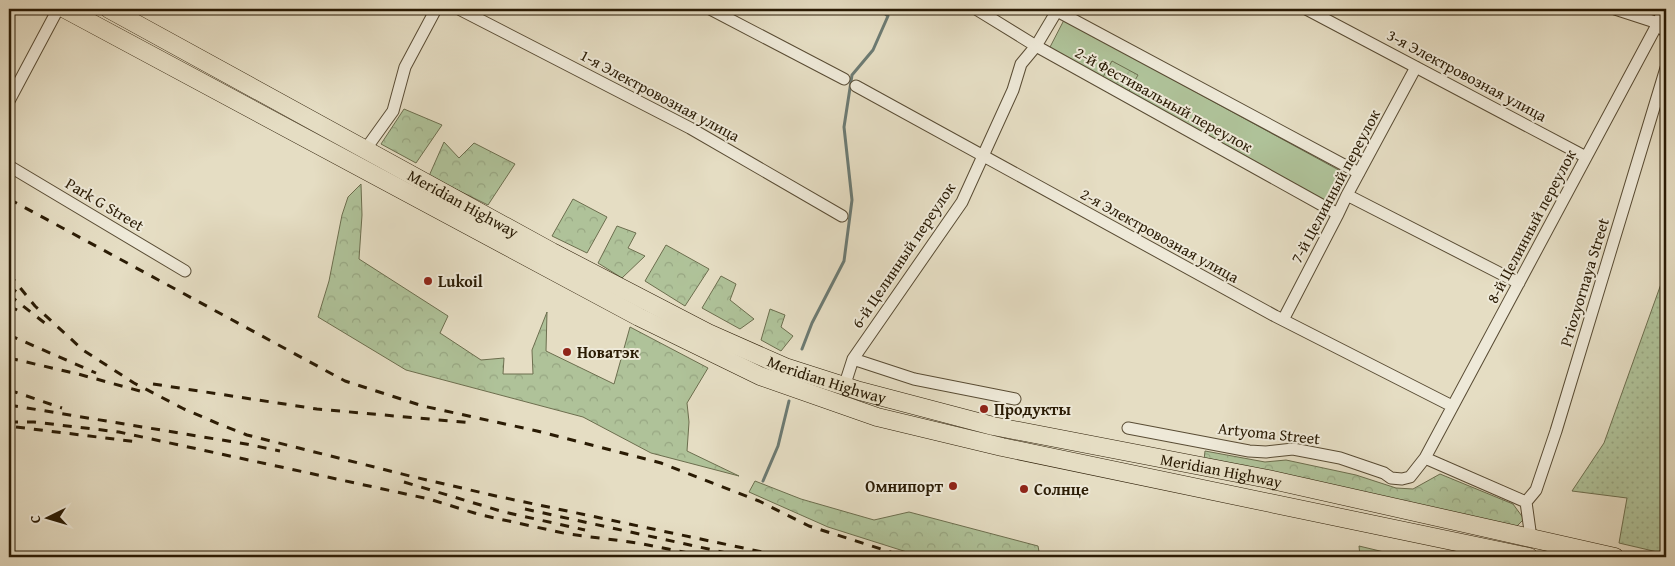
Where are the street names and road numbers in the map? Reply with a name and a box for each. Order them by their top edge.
street label: 3-я Электровозная улица [1383,23,1551,128]
street label: 2-й Фестивальный переулок [1071,40,1258,158]
street label: 1-я Электровозная улица [576,43,744,148]
street label: 7-й Целинный переулок [1284,104,1386,267]
street label: 8-й Целинный переулок [1480,144,1582,307]
street label: Meridian Highway [403,163,523,244]
street label: Park G Street [61,171,149,237]
street label: 6-й Целинный переулок [845,177,961,333]
street label: 2-я Электровозная улица [1076,181,1244,289]
street label: Priozyornaya Street [1553,215,1615,349]
street label: Meridian Highway [764,349,889,409]
street label: Artyoma Street [1217,416,1322,450]
street label: Meridian Highway [1158,447,1285,494]

